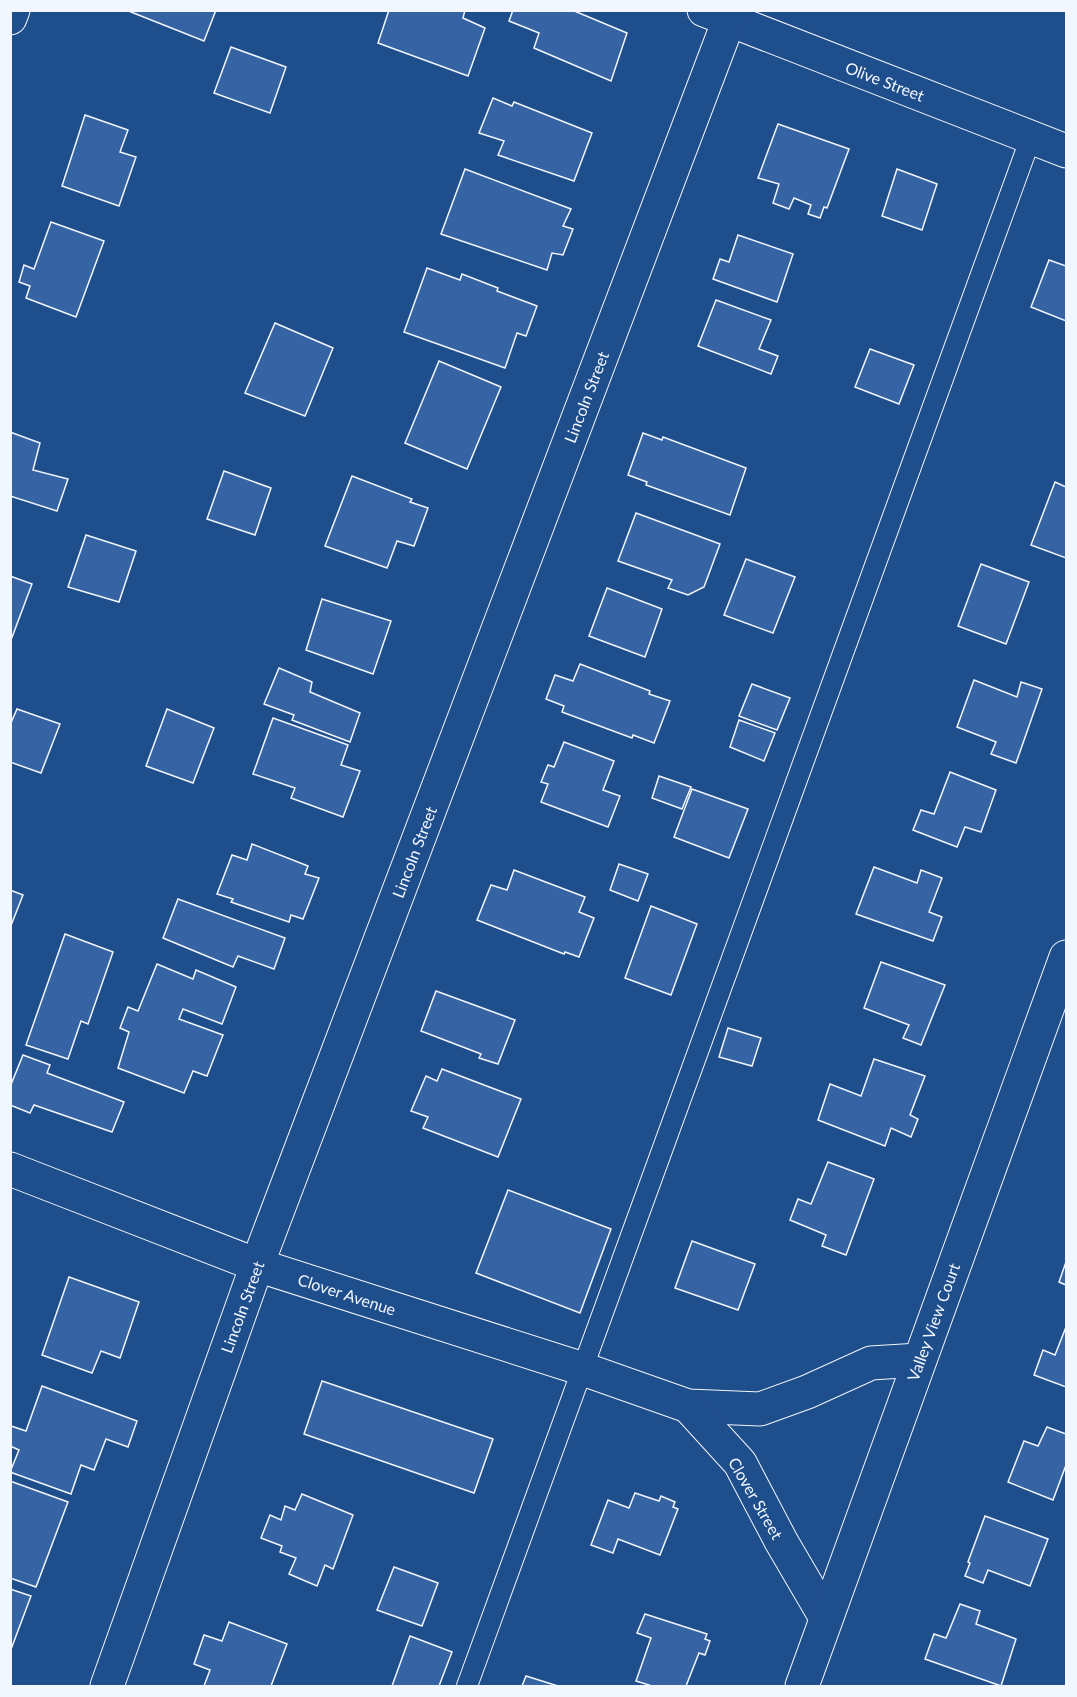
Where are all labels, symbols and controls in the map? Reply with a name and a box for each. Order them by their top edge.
street label: Olive Street [843,57,927,105]
street label: Lincoln Street [560,348,612,445]
street label: Lincoln Street [388,803,440,900]
street label: Lincoln Street [217,1258,268,1356]
street label: Valley View Court [903,1260,963,1384]
street label: Clover Avenue [296,1269,398,1319]
street label: Clover Street [725,1454,787,1543]

